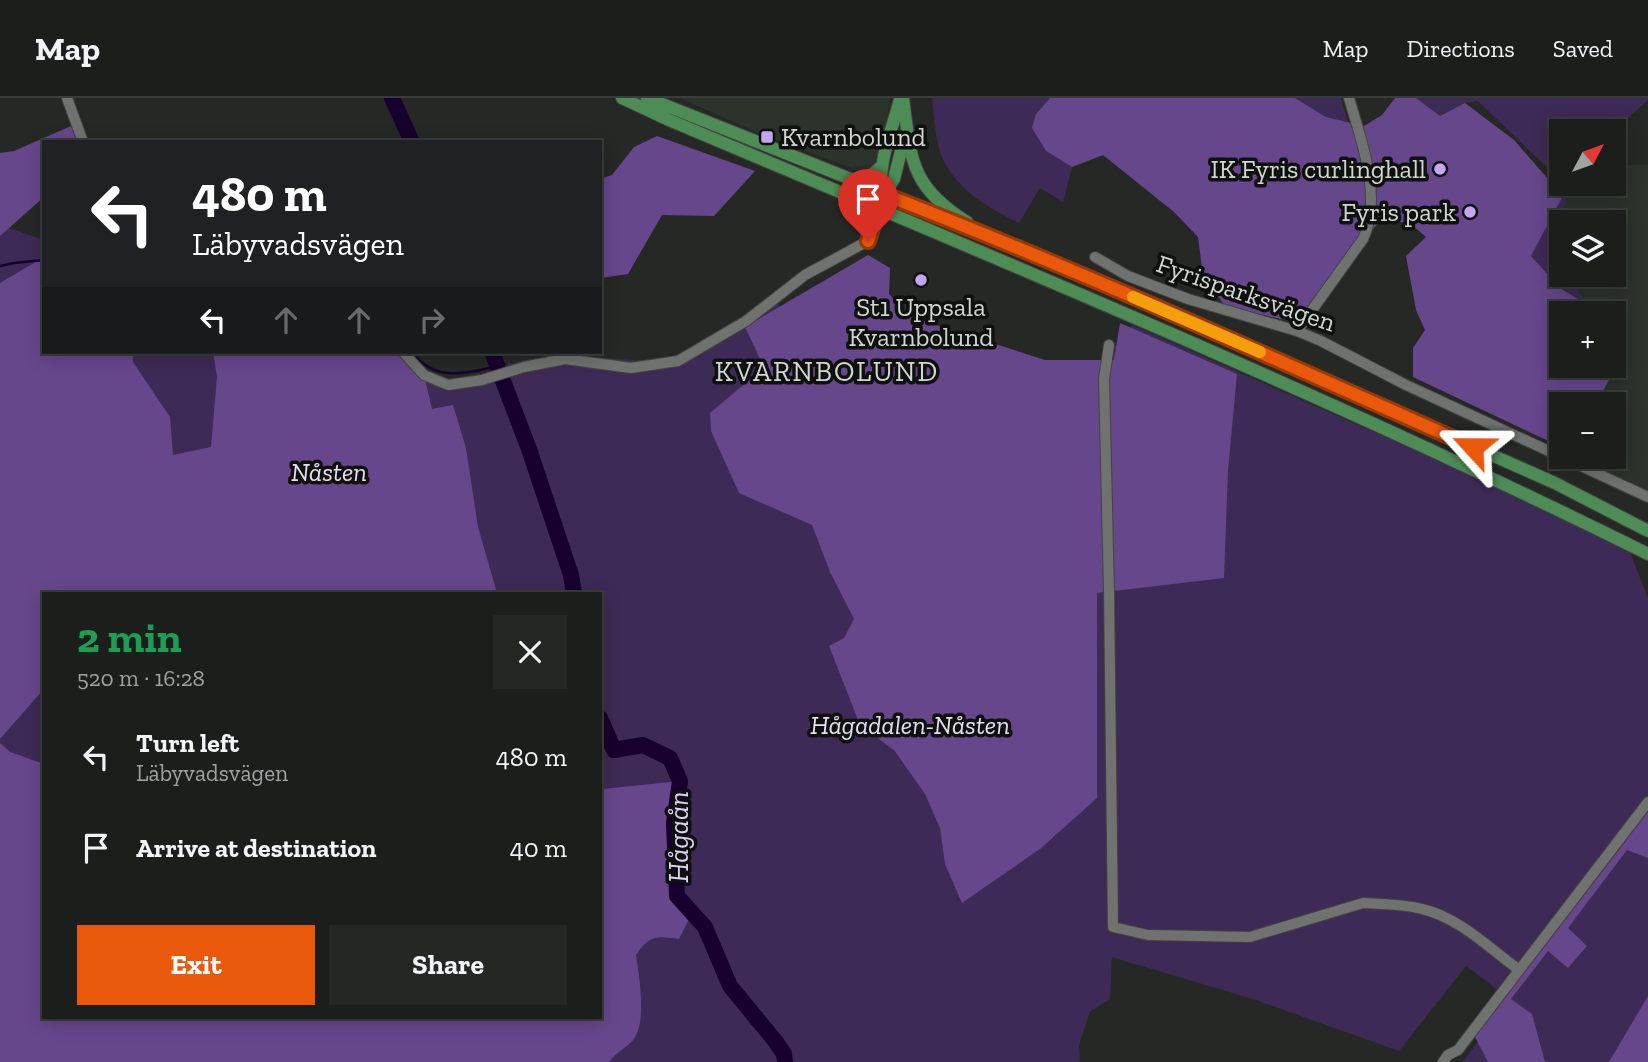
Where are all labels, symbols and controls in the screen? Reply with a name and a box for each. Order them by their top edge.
text: Map [35,29,100,68]
text: Map [1323,34,1369,63]
text: Directions [1407,34,1515,63]
text: Saved [1553,34,1613,63]
north arrow [1549,119,1626,196]
map controls [1549,119,1626,469]
place label: Kvarnbolund [781,121,926,153]
marker: Kvarnbolund [759,129,775,145]
place label: IK Fyris curlinghall [1210,153,1426,185]
marker: IK Fyris curlinghall [1432,161,1448,177]
text: 480 m [192,165,327,224]
icon: left [77,168,168,259]
pin [838,169,898,241]
icon: arrive [849,180,887,218]
place label: Fyris park [1342,196,1456,228]
marker: Fyris park [1462,204,1478,220]
button: layers [1549,210,1626,287]
text: Läbyvadsvägen [192,225,404,263]
street label: Fyrisparksvägen [1152,247,1340,339]
marker: St1 Uppsala Kvarnbolund [913,272,929,288]
place label: St1 Uppsala Kvarnbolund [849,291,993,353]
icon: left [194,301,232,339]
icon: ahead [267,301,305,339]
icon: ahead [340,301,378,339]
icon: right [413,301,451,339]
button: + [1549,301,1626,378]
district label: KVARNBOLUND [715,355,939,388]
button: − [1549,392,1626,469]
position arrow [1436,410,1510,484]
park label: Nåsten [291,456,367,488]
text: 2 min [77,612,182,663]
button: close [493,615,567,689]
text: 520 m · 16:28 [77,664,205,692]
park label: Hågadalen-Nåsten [810,709,1010,741]
text: Turn left [136,727,239,759]
icon: left [77,738,115,776]
text: 480 m [496,741,567,773]
text: Läbyvadsvägen [136,759,288,787]
water label: Hågaån [662,791,695,883]
icon: arrive [77,829,115,867]
text: Arrive at destination [136,832,376,864]
text: 40 m [510,832,567,864]
button: Exit [77,925,315,1005]
button: Share [329,925,567,1005]

